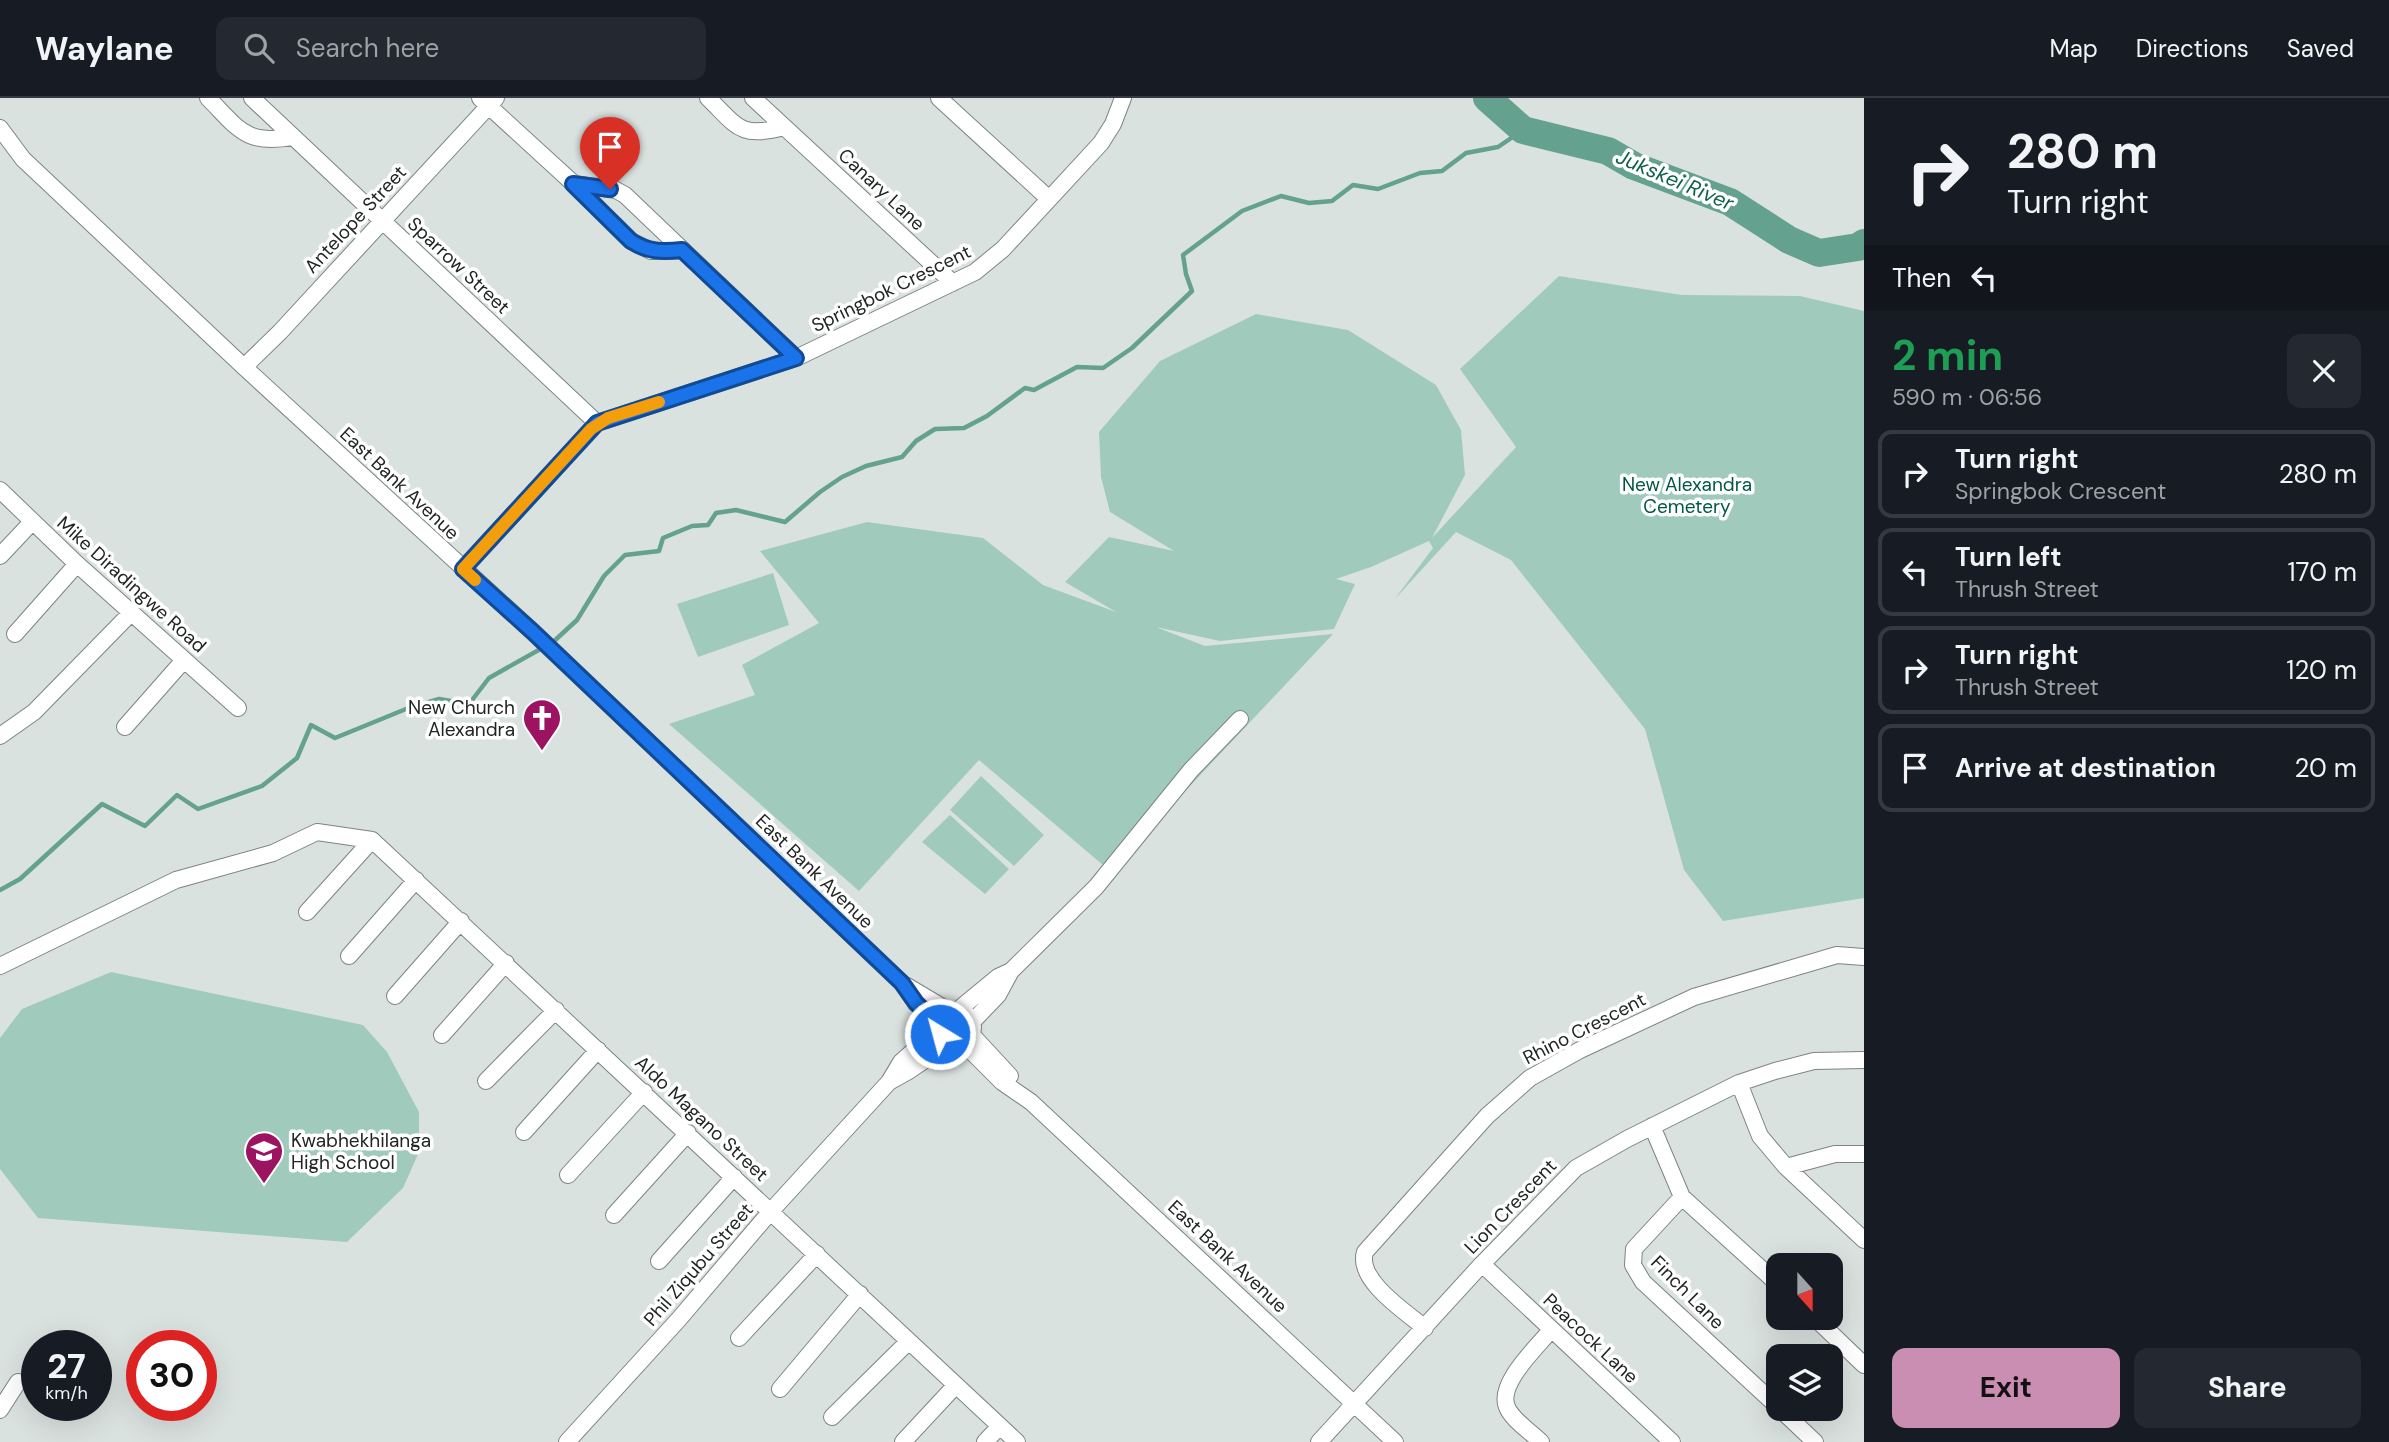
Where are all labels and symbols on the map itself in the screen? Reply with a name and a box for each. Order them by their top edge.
pin [580,117,640,189]
street label: Canary Lane [833,143,930,236]
water label: Jukskei River [1612,143,1739,218]
street label: Antelope Street [299,160,412,279]
street label: Sparrow Street [402,211,515,319]
street label: Springbok Crescent [807,239,975,338]
street label: East Bank Avenue [335,422,465,545]
park label: New Alexandra Cemetery [1622,472,1752,519]
street label: Mike Diradingwe Road [52,511,212,658]
place label: New Church Alexandra [408,695,515,742]
church icon: New Church Alexandra [521,697,563,752]
street label: East Bank Avenue [750,809,879,934]
street label: Rhino Crescent [1519,987,1650,1070]
position arrow [903,997,977,1071]
street label: Aldo Magano Street [630,1050,774,1187]
place label: Kwabhekhilanga High School [291,1128,431,1175]
school or university icon: Kwabhekhilanga High School [243,1130,285,1185]
street label: Lion Crescent [1459,1154,1562,1259]
street label: East Bank Avenue [1163,1195,1293,1318]
street label: Phil Ziqubu Street [638,1198,759,1331]
street label: Finch Lane [1645,1250,1730,1335]
north arrow [1766,1253,1843,1330]
street label: Peacock Lane [1538,1288,1644,1389]
speed limit sign: 30 [126,1330,217,1421]

